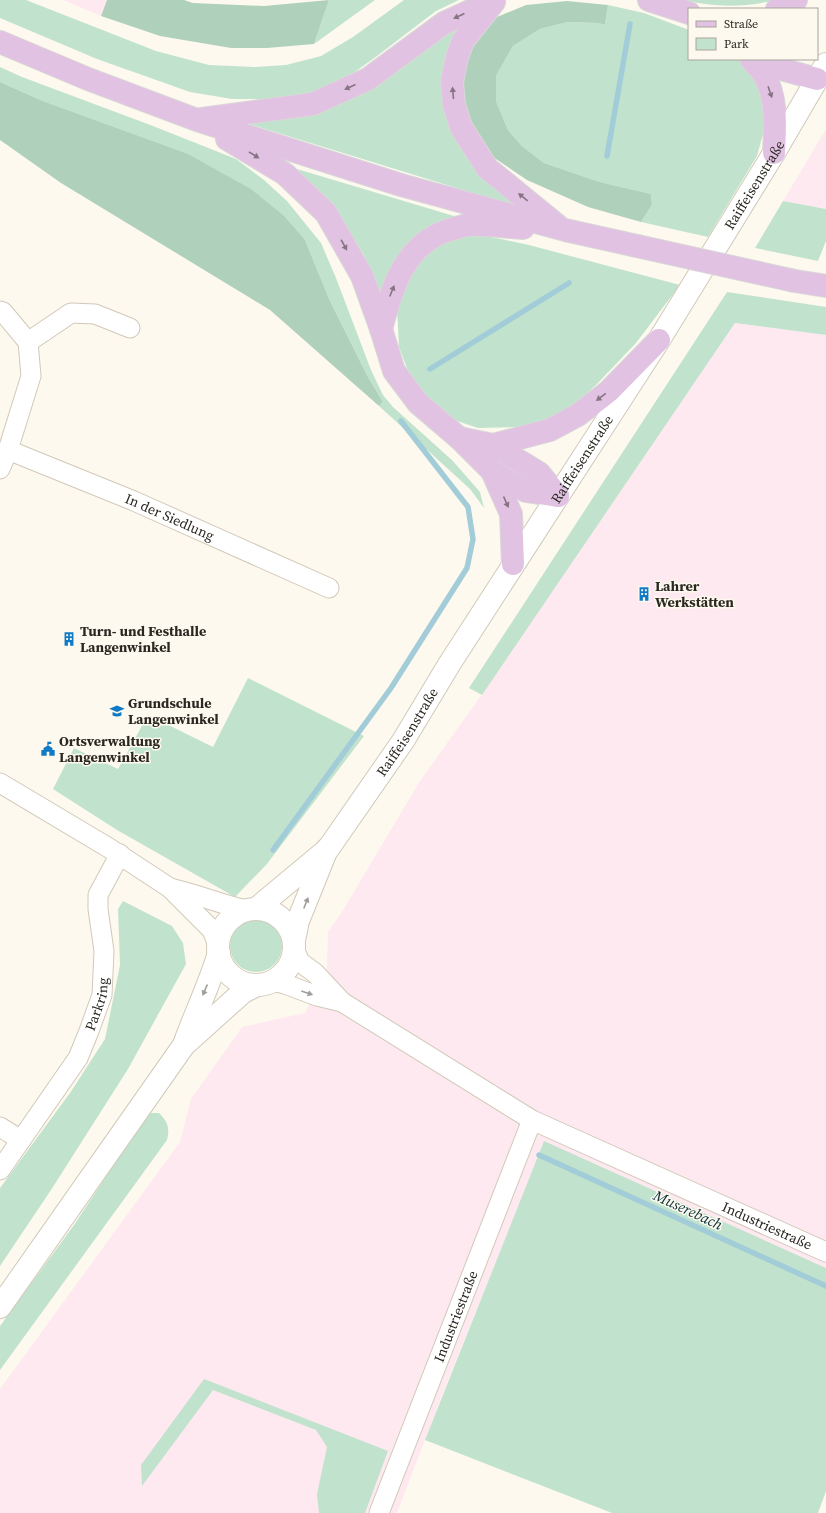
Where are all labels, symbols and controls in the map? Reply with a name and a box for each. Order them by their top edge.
legend [688,8,818,60]
one-way arrow [453,13,464,19]
text: Straße [724,16,758,32]
text: Park [724,36,749,52]
one-way arrow [345,84,356,90]
one-way arrow [449,87,456,99]
one-way arrow [768,87,774,99]
street label: Raiffeisenstraße [719,137,789,233]
one-way arrow [248,152,260,159]
one-way arrow [518,193,529,202]
one-way arrow [341,239,348,251]
one-way arrow [389,285,395,297]
one-way arrow [595,392,606,401]
street label: Raiffeisenstraße [546,411,618,507]
street label: In der Siedlung [122,488,217,546]
one-way arrow [503,497,509,508]
place label: Lahrer Werkstätten [655,576,734,612]
building icon: Lahrer Werkstätten [636,586,652,602]
place label: Turn- und Festhalle Langenwinkel [80,621,206,657]
building icon: Turn- und Festhalle Langenwinkel [61,631,77,647]
street label: Raiffeisenstraße [371,684,443,780]
place label: Grundschule Langenwinkel [128,693,219,729]
school or university icon: Grundschule Langenwinkel [109,703,125,719]
place label: Ortsverwaltung Langenwinkel [59,731,161,767]
public building icon: Ortsverwaltung Langenwinkel [40,741,56,757]
one-way arrow [303,897,309,909]
street label: Parkring [80,977,113,1033]
one-way arrow [202,984,208,995]
one-way arrow [302,990,314,996]
water label: Muserebach [649,1184,726,1235]
street label: Industriestraße [719,1197,815,1254]
street label: Industriestraße [429,1268,482,1365]

